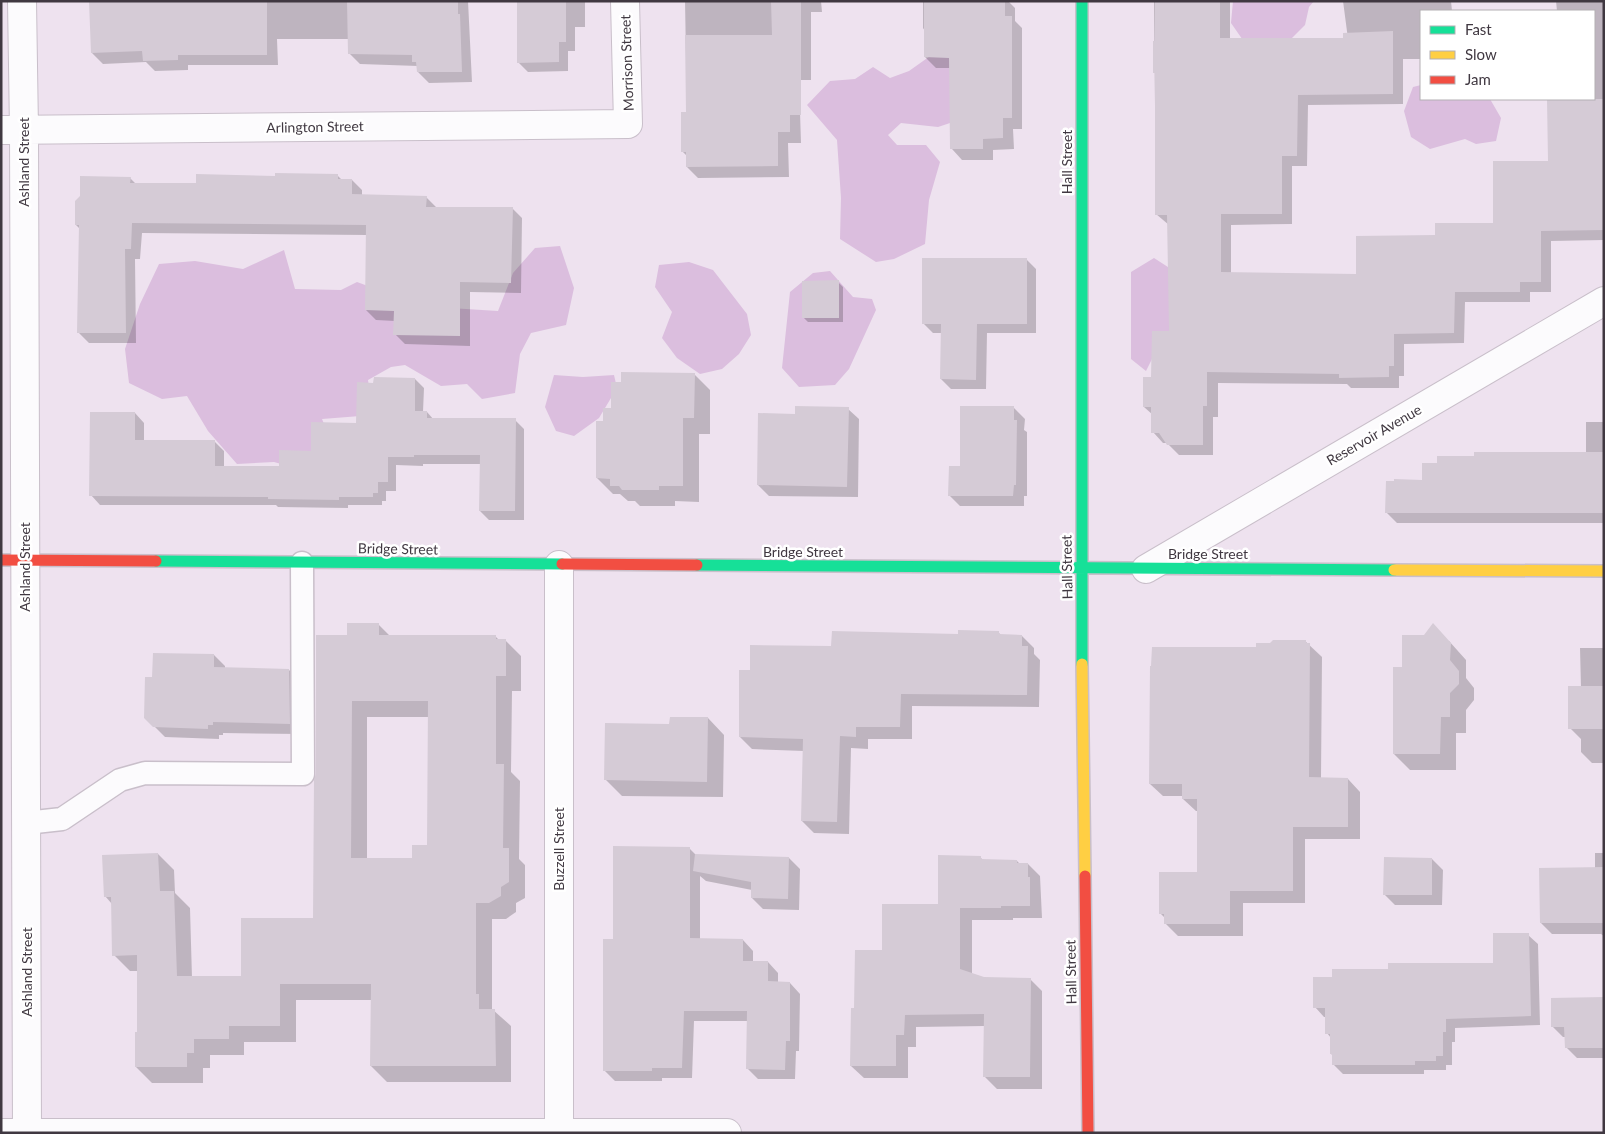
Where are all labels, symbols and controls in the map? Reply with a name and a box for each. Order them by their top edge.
legend [1420,10,1595,100]
street label: Morrison Street [616,14,637,112]
text: Fast [1465,20,1492,38]
text: Slow [1465,45,1497,63]
text: Jam [1465,70,1491,88]
street label: Ashland Street [15,117,32,207]
street label: Arlington Street [266,117,364,136]
street label: Hall Street [1058,130,1075,194]
street label: Reservoir Avenue [1323,400,1424,469]
street label: Ashland Street [16,522,33,612]
street label: Hall Street [1057,535,1076,599]
street label: Bridge Street [358,539,438,558]
street label: Bridge Street [763,543,843,560]
street label: Bridge Street [1168,545,1248,562]
street label: Buzzell Street [550,807,567,891]
street label: Ashland Street [18,927,35,1017]
street label: Hall Street [1061,940,1080,1004]

